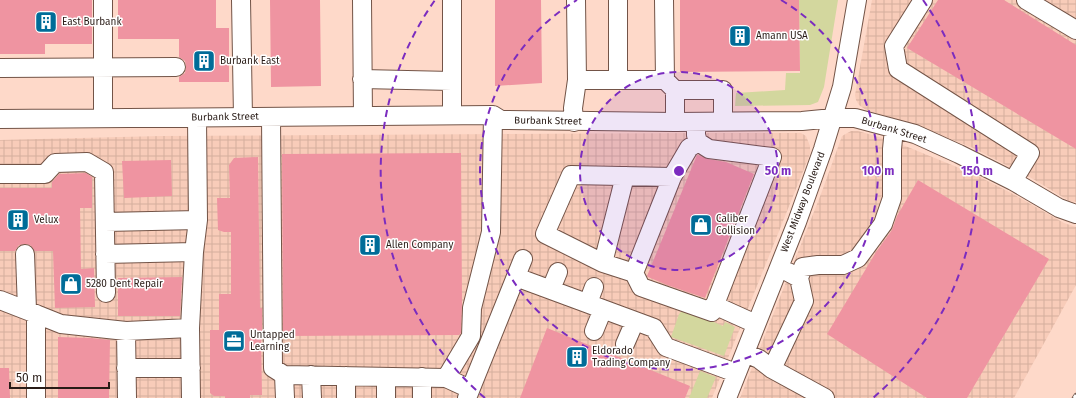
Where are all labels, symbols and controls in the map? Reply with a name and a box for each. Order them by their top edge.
building icon: East Burbank [33,9,59,35]
place label: East Burbank [62,16,122,28]
building icon: Amann USA [727,23,753,49]
place label: Amann USA [756,30,808,42]
building icon: Burbank East [191,48,217,74]
place label: Burbank East [220,55,280,67]
street label: Burbank Street [191,110,259,124]
street label: Burbank Street [514,114,582,128]
street label: Burbank Street [860,114,929,146]
street label: West Midway Boulevard [778,150,828,254]
centre of rings [672,164,686,178]
text: 50 m [765,164,791,178]
text: 100 m [862,164,894,178]
text: 150 m [961,164,993,178]
building icon: Velux [5,207,31,233]
shop icon: Caliber Collision [688,212,714,238]
place label: Caliber Collision [716,213,755,237]
place label: Velux [34,214,59,226]
building icon: Allen Company [357,232,383,258]
place label: Allen Company [386,239,453,251]
shop icon: 5280 Dent Repair [58,271,84,297]
place label: 5280 Dent Repair [86,278,163,290]
office icon: Untapped Learning [221,328,247,354]
place label: Untapped Learning [250,329,295,353]
building icon: Eldorado Trading Company [564,344,590,370]
place label: Eldorado Trading Company [592,345,670,369]
scale bar [10,364,109,390]
text: 50 m [16,371,42,385]

